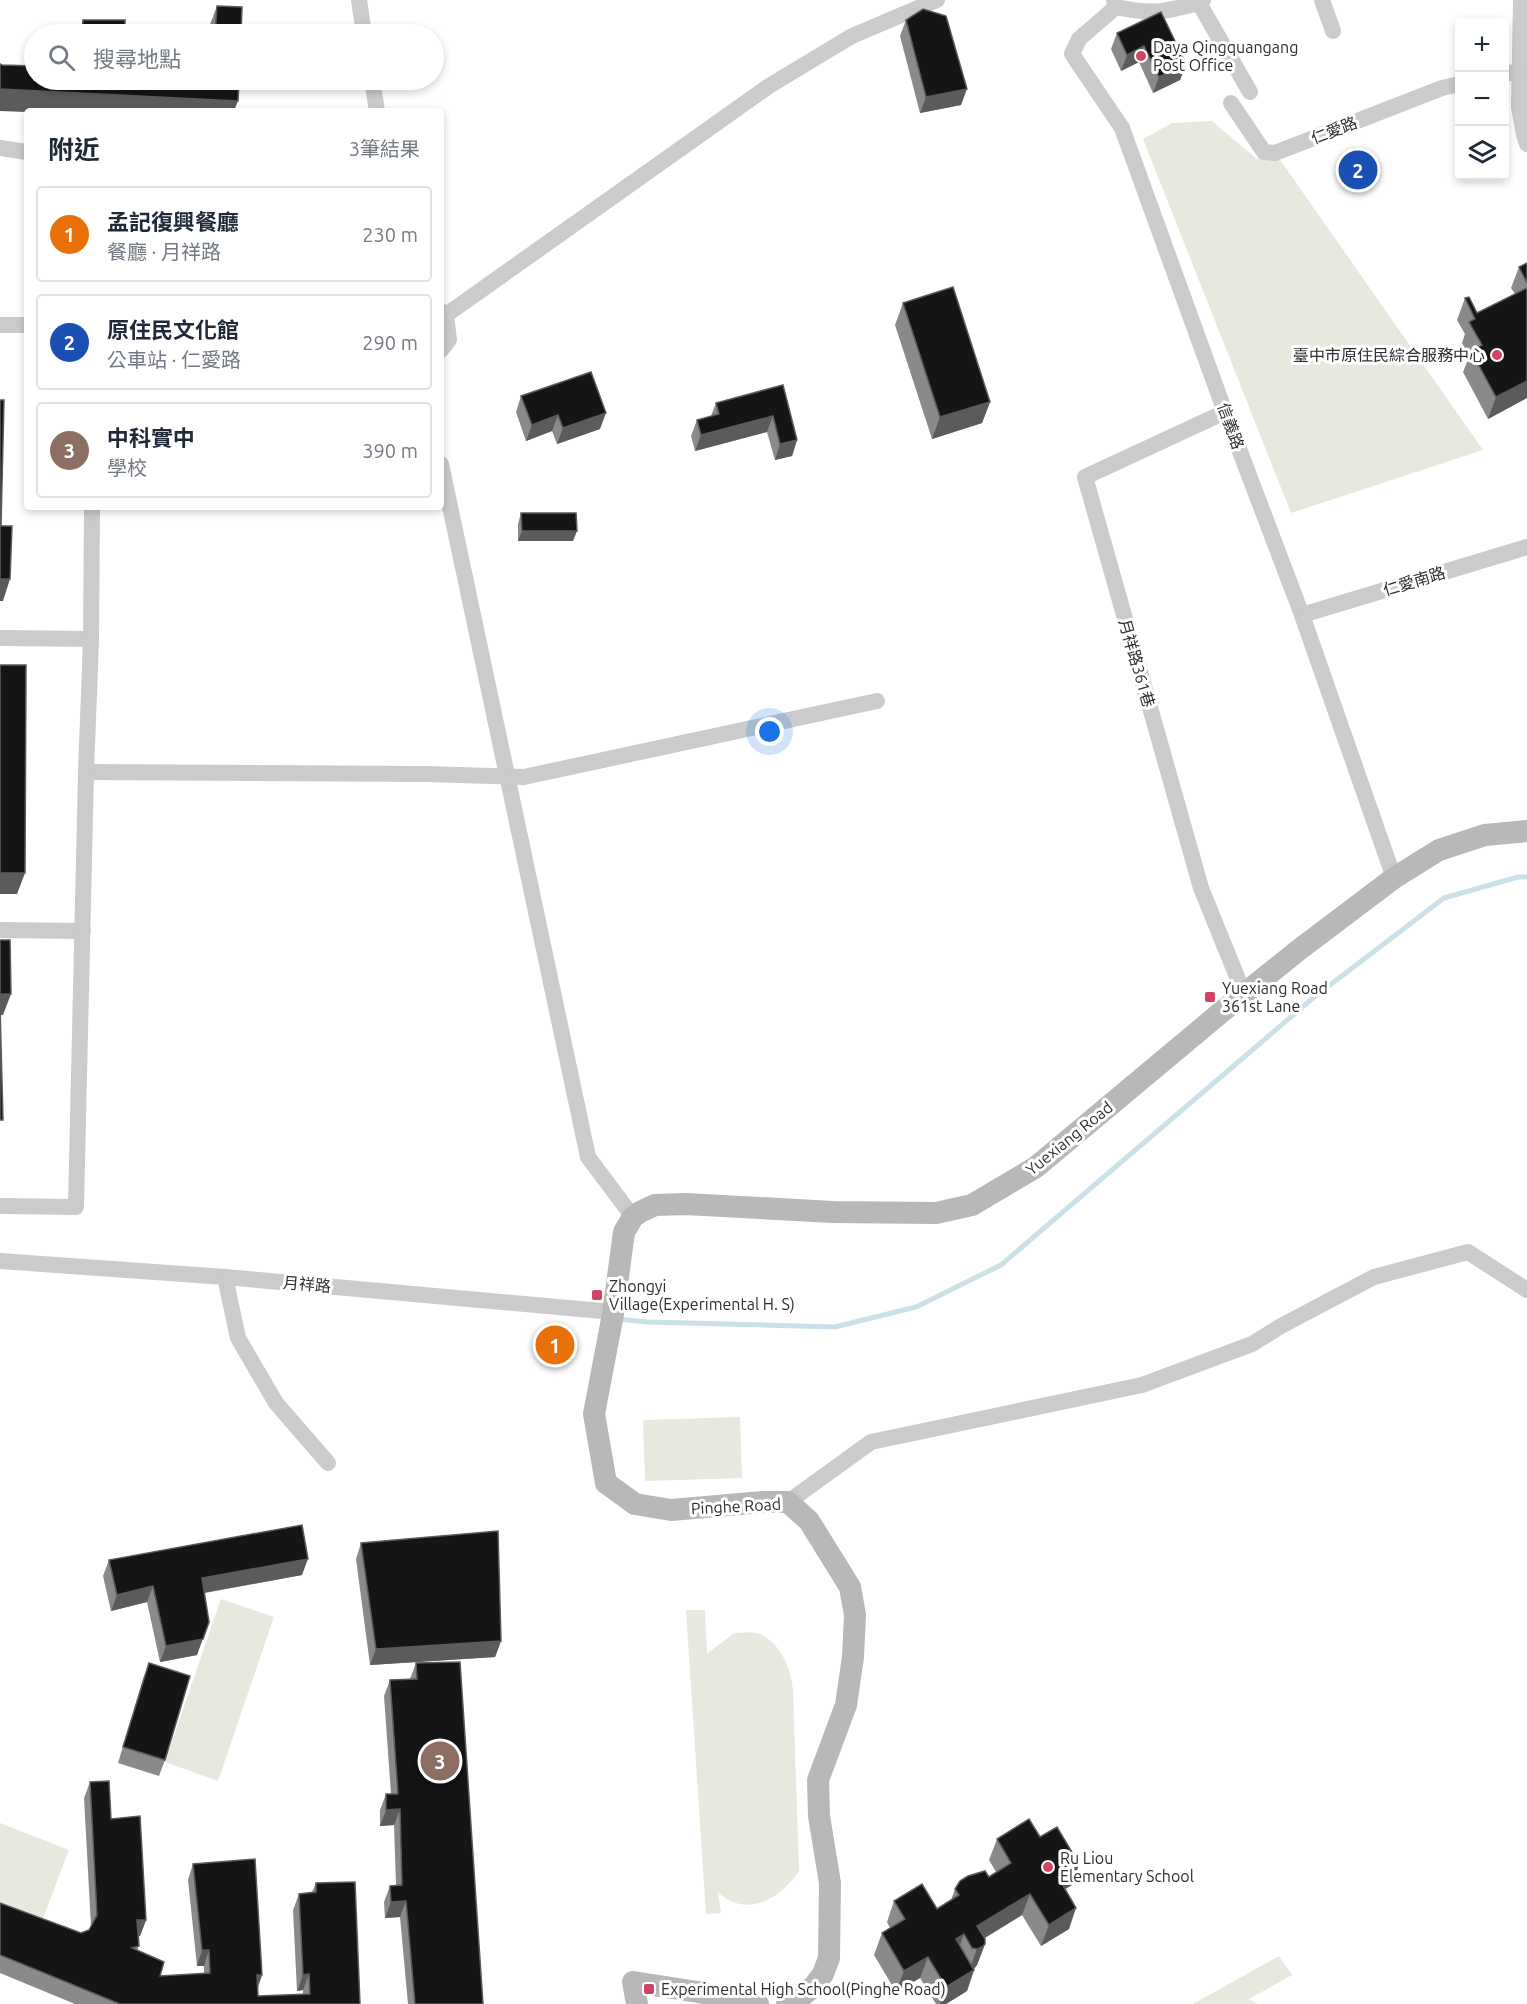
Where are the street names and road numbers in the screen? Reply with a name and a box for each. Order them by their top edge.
street label: 仁愛路 [1308,113,1360,147]
street label: 信義路 [1214,400,1248,452]
street label: 仁愛南路 [1381,563,1447,599]
street label: 月祥路361巷 [1116,617,1158,709]
street label: Yuexiang Road [1022,1098,1116,1178]
street label: 月祥路 [282,1273,332,1295]
street label: Pinghe Road [690,1495,782,1517]

